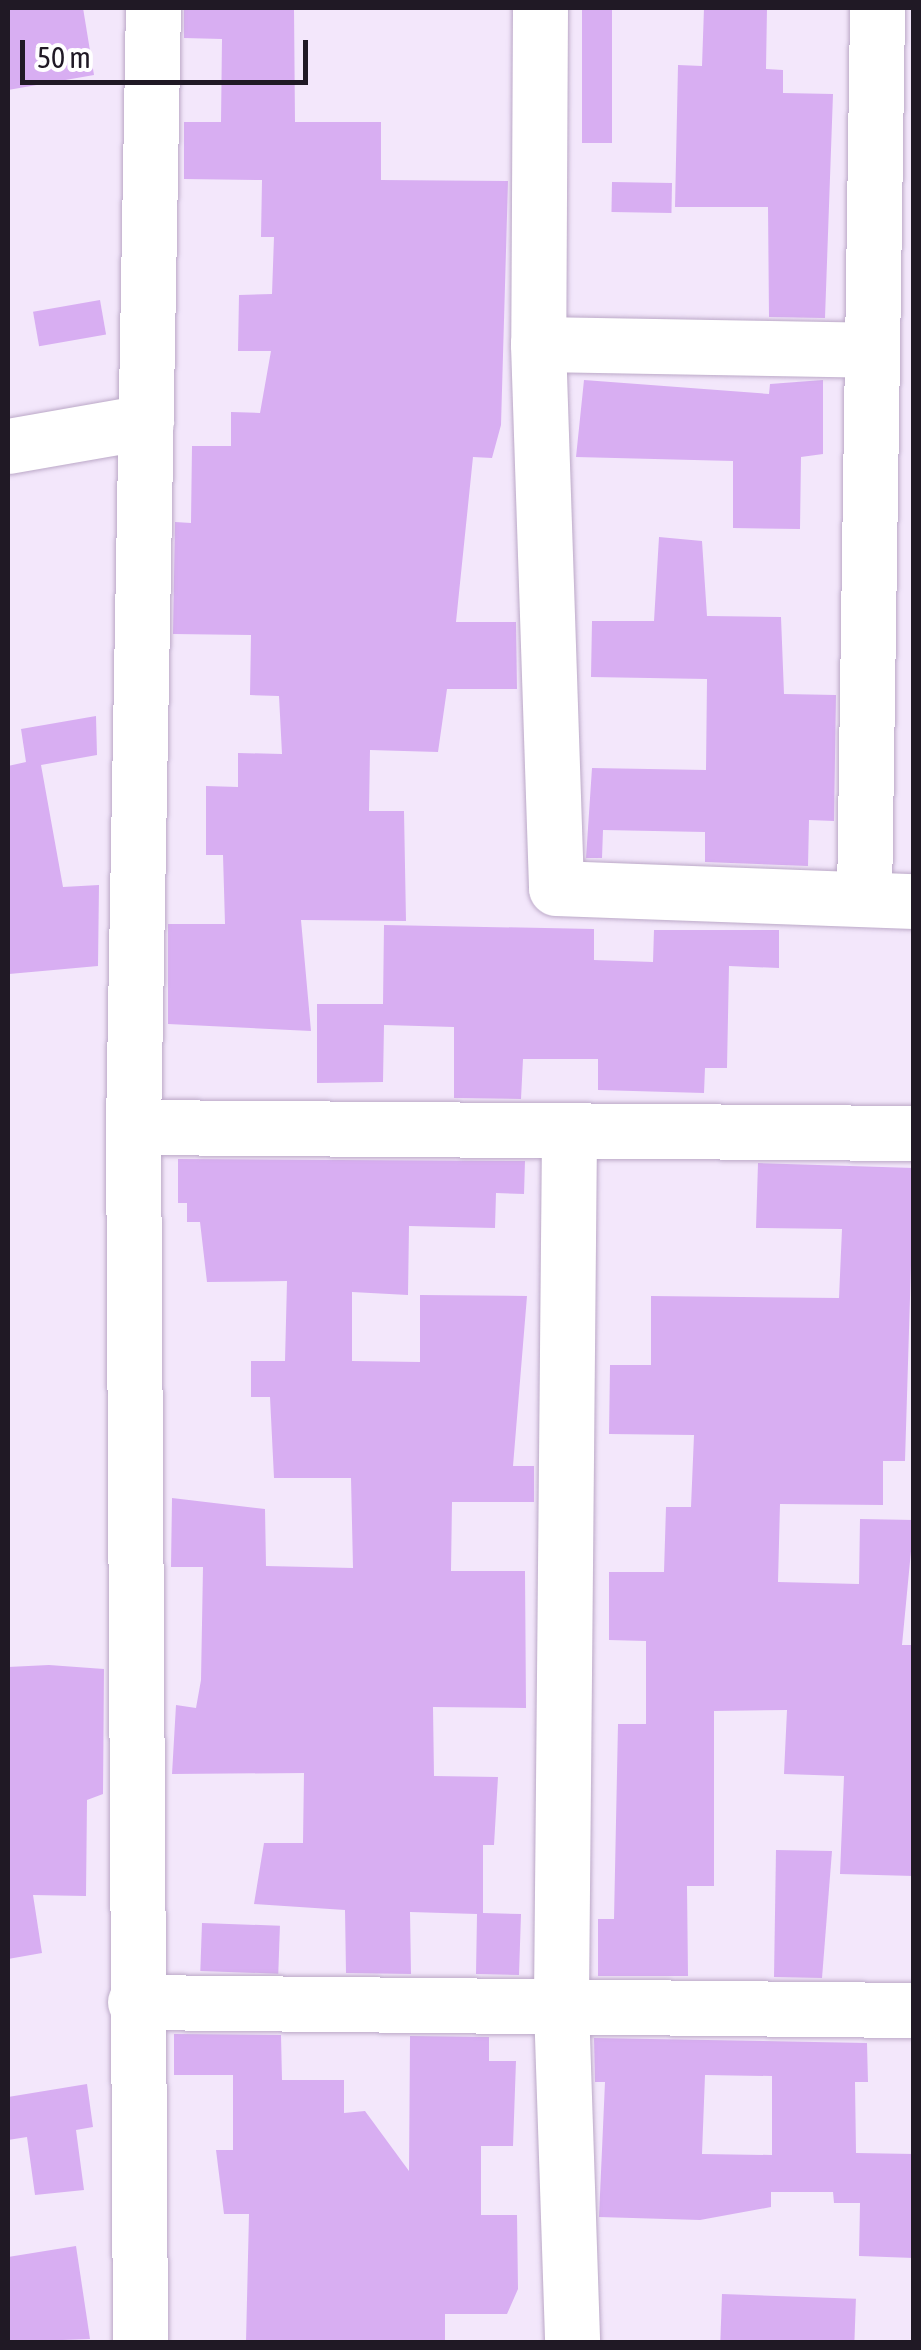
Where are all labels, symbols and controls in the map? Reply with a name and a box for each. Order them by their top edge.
scale bar [25,20,312,82]
text: 50 m [37,40,91,74]

